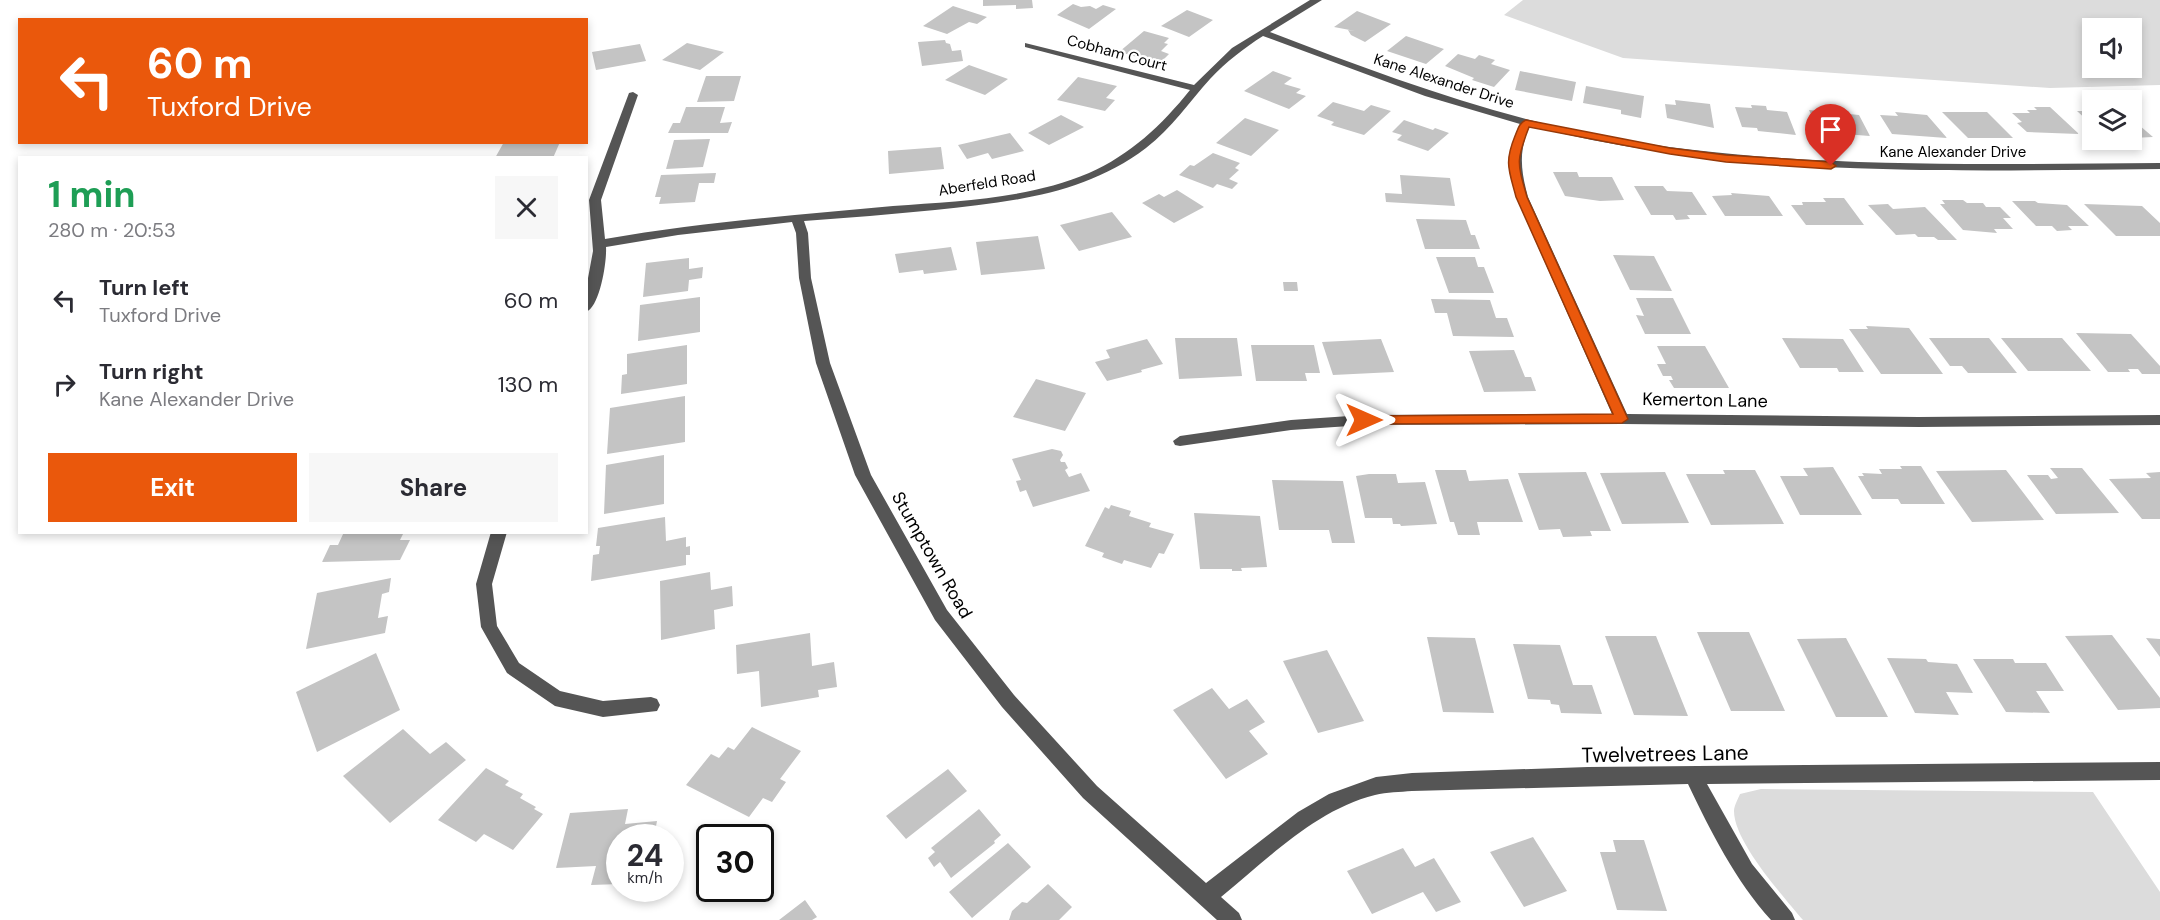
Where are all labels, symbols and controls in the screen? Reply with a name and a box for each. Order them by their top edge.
map controls [2082,18,2142,150]
button: sound [2082,18,2142,78]
street label: Cobham Court [1065,30,1169,76]
text: 60 m [147,36,253,91]
icon: left [48,42,126,120]
street label: Kane Alexander Drive [1371,49,1517,113]
text: Tuxford Drive [147,89,312,124]
button: layers [2082,90,2142,150]
pin [1805,104,1856,166]
icon: arrive [1814,113,1847,146]
street label: Kane Alexander Drive [1880,142,2026,162]
street label: Aberfeld Road [937,165,1037,201]
text: 1 min [48,171,136,218]
button: close [495,176,558,239]
text: 280 m · 20:53 [48,217,176,243]
text: Turn left [99,273,189,302]
icon: left [48,284,81,317]
text: 60 m [504,286,558,315]
text: Tuxford Drive [99,302,221,328]
text: Turn right [99,357,204,386]
icon: right [48,368,81,401]
text: 130 m [498,370,558,399]
text: Kane Alexander Drive [99,386,294,412]
street label: Kemerton Lane [1642,387,1768,413]
position arrow [1332,388,1396,452]
button: Exit [48,453,297,522]
button: Share [309,453,558,522]
street label: Stumptown Road [886,487,978,623]
street label: Twelvetrees Lane [1581,739,1749,769]
speed limit sign: 30 [696,824,774,902]
text: 24 [627,836,663,875]
text: km/h [627,868,663,888]

